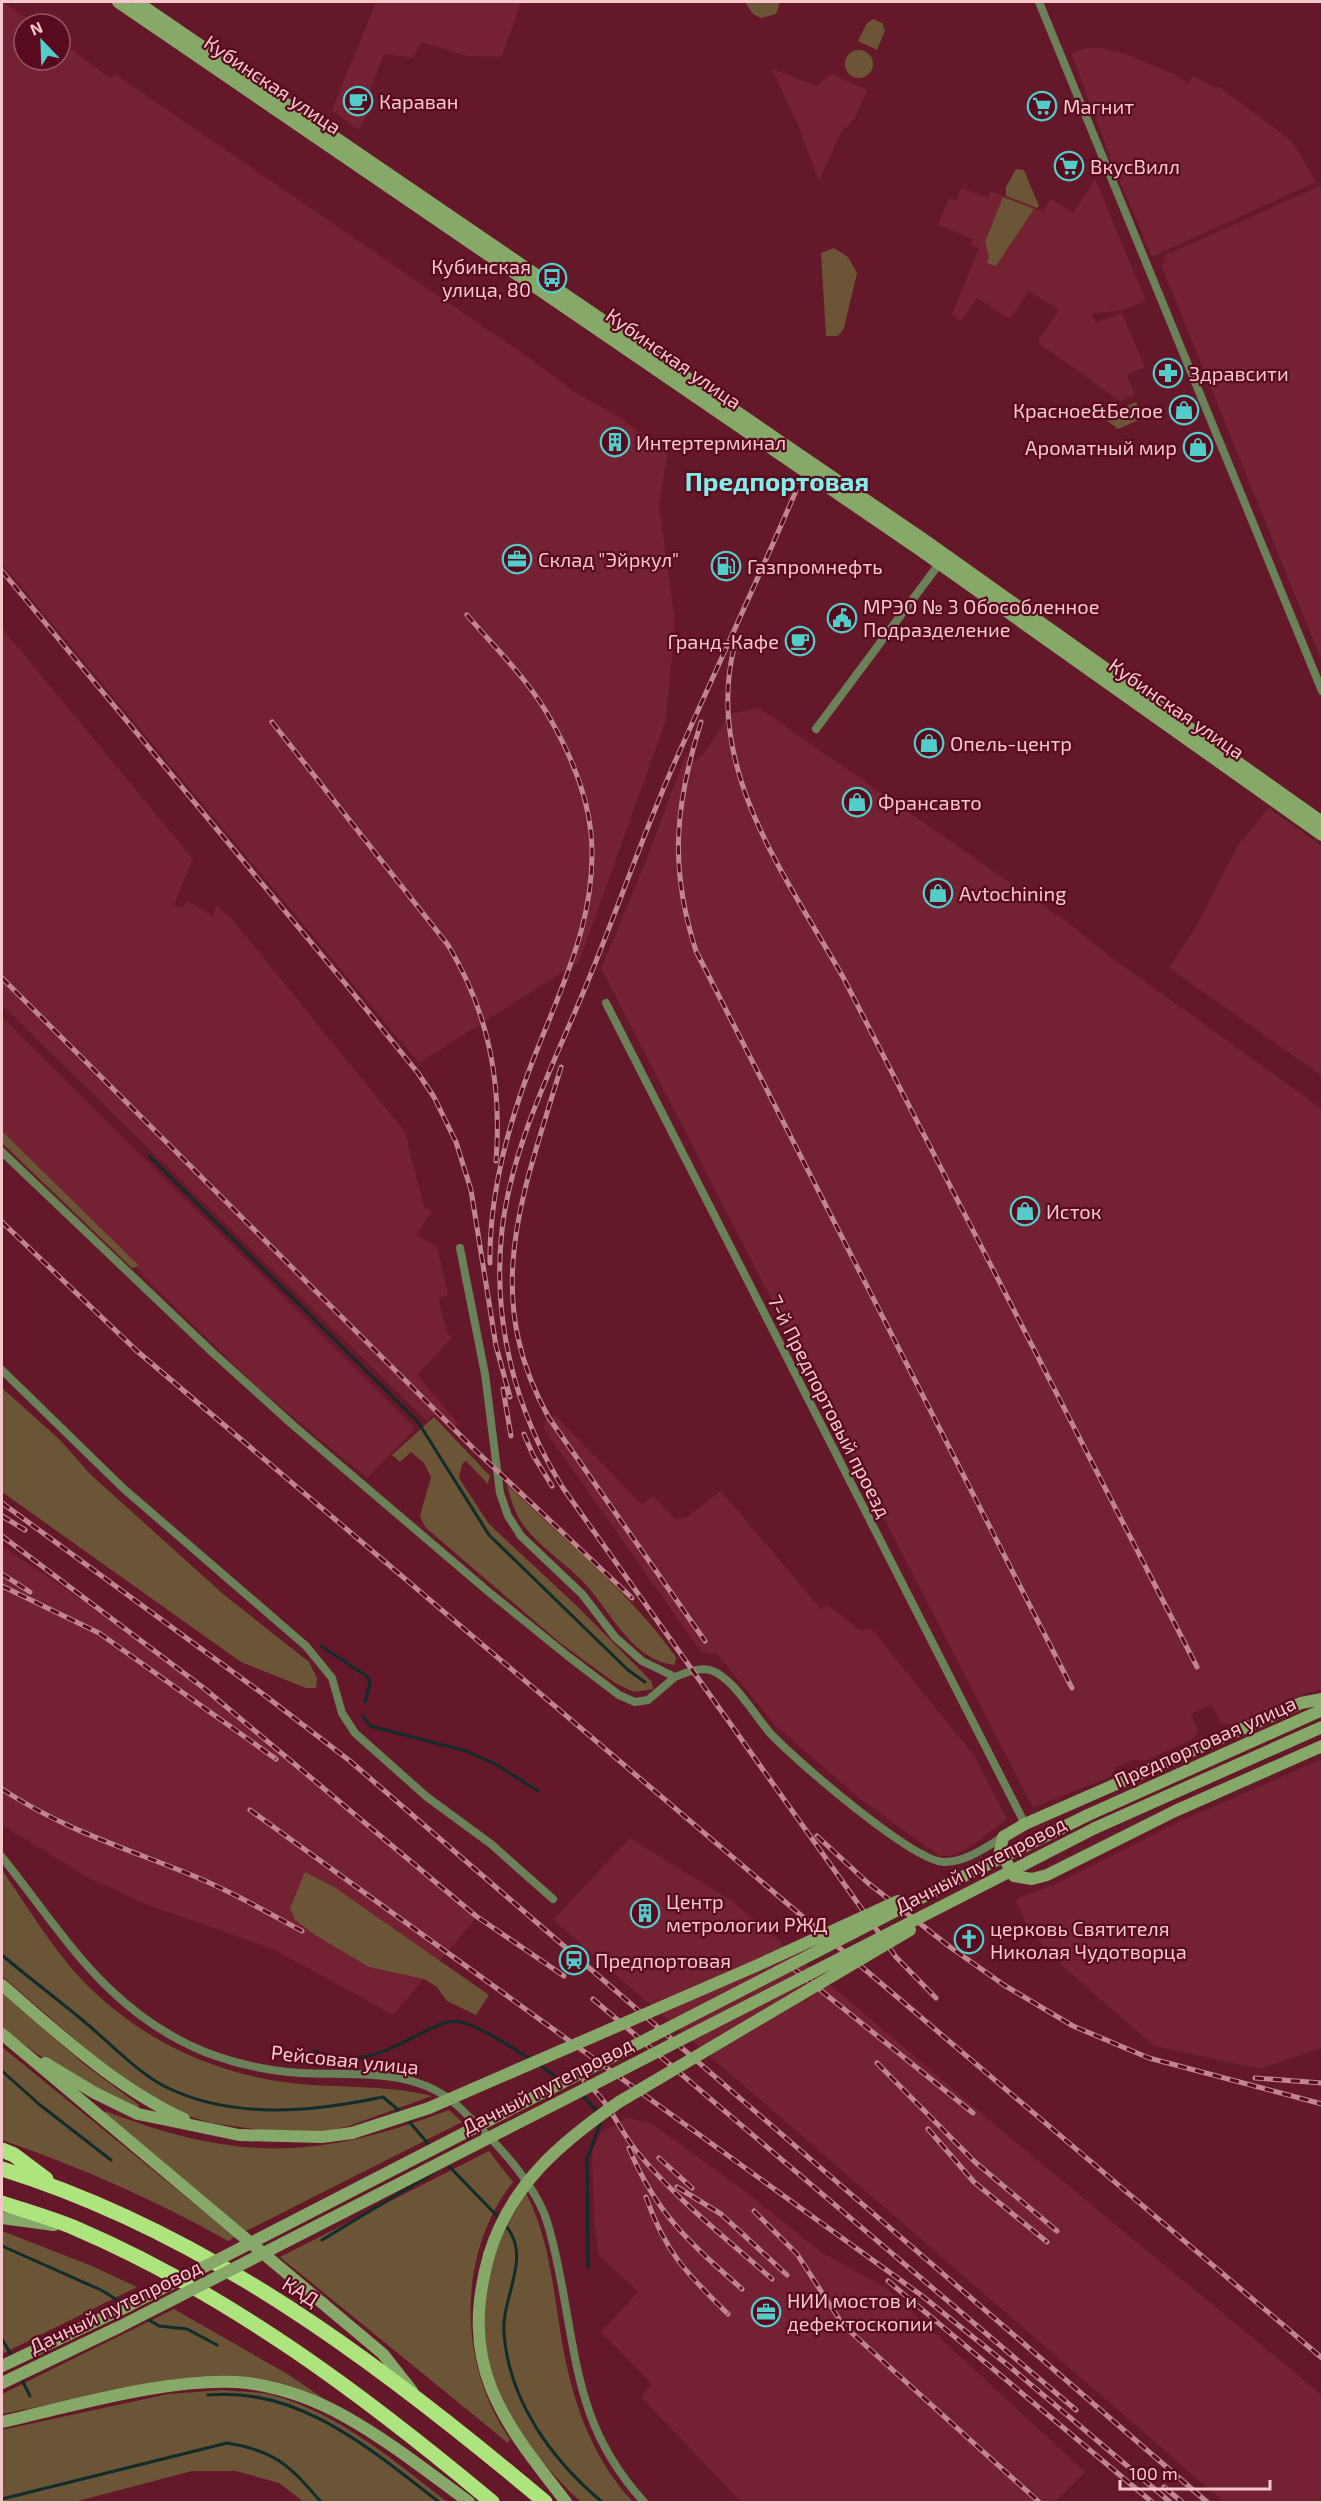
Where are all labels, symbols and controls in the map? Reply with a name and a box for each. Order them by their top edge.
north arrow [12,12,72,72]
text: N [27,17,45,39]
street label: Кубинская улица [199,29,346,140]
cafe icon: Караван [342,85,374,117]
place label: Караван [379,89,459,113]
supermarket icon: Магнит [1026,90,1058,122]
place label: Магнит [1063,94,1134,118]
supermarket icon: ВкусВилл [1053,150,1085,182]
place label: ВкусВилл [1090,154,1180,179]
place label: Кубинская улица, 80 [431,254,531,302]
bus stop icon: Кубинская улица, 80 [536,262,568,294]
street label: Кубинская улица [601,302,746,415]
pharmacy icon: Здравсити [1152,357,1184,389]
place label: Здравсити [1189,361,1289,385]
shop icon: Красное&Белое [1168,394,1200,426]
place label: Красное&Белое [1013,398,1163,422]
building icon: Интертерминал [599,426,631,458]
place label: Интертерминал [636,430,786,454]
shop icon: Ароматный мир [1182,431,1214,463]
place label: Ароматный мир [1025,435,1177,459]
district label: Предпортовая [685,465,869,496]
office icon: Склад "Эйркул" [501,543,533,575]
place label: Склад "Эйркул" [538,547,679,572]
fuel station icon: Газпромнефть [710,550,742,582]
place label: Газпромнефть [747,554,883,578]
place label: МРЭО № 3 Обособленное Подразделение [863,594,1099,641]
public building icon: МРЭО № 3 Обособленное Подразделение [826,602,858,634]
cafe icon: Гранд-Кафе [784,625,816,657]
place label: Гранд-Кафе [667,629,779,653]
street label: Кубинская улица [1104,652,1249,765]
shop icon: Опель-центр [913,727,945,759]
place label: Опель-центр [950,731,1072,755]
shop icon: Франсавто [841,786,873,818]
place label: Франсавто [878,790,982,814]
shop icon: Avtochining [922,877,954,909]
place label: Avtochining [959,881,1066,905]
shop icon: Исток [1009,1195,1041,1227]
place label: Исток [1046,1199,1102,1223]
street label: 7-й Предпортовый проезд [763,1291,897,1521]
street label: Предпортовая улица [1110,1690,1300,1793]
street label: Дачный путепровод [890,1810,1070,1918]
place label: Центр метрологии РЖД [666,1889,828,1936]
building icon: Центр метрологии РЖД [629,1897,661,1929]
place label: церковь Святителя Николая Чудотворца [990,1916,1187,1964]
church icon: церковь Святителя Николая Чудотворца [953,1923,985,1955]
station icon: Предпортовая [558,1944,590,1976]
place label: Предпортовая [595,1948,731,1972]
street label: Дачный путепровод [457,2031,637,2139]
street label: Рейсовая улица [270,2039,420,2080]
street label: Дачный путепровод [25,2254,206,2359]
street label: КАД [278,2271,324,2311]
place label: НИИ мостов и дефектоскопии [787,2288,933,2335]
office icon: НИИ мостов и дефектоскопии [750,2296,782,2328]
scale bar [1120,2453,1270,2491]
text: 100 m [1129,2462,1178,2484]

